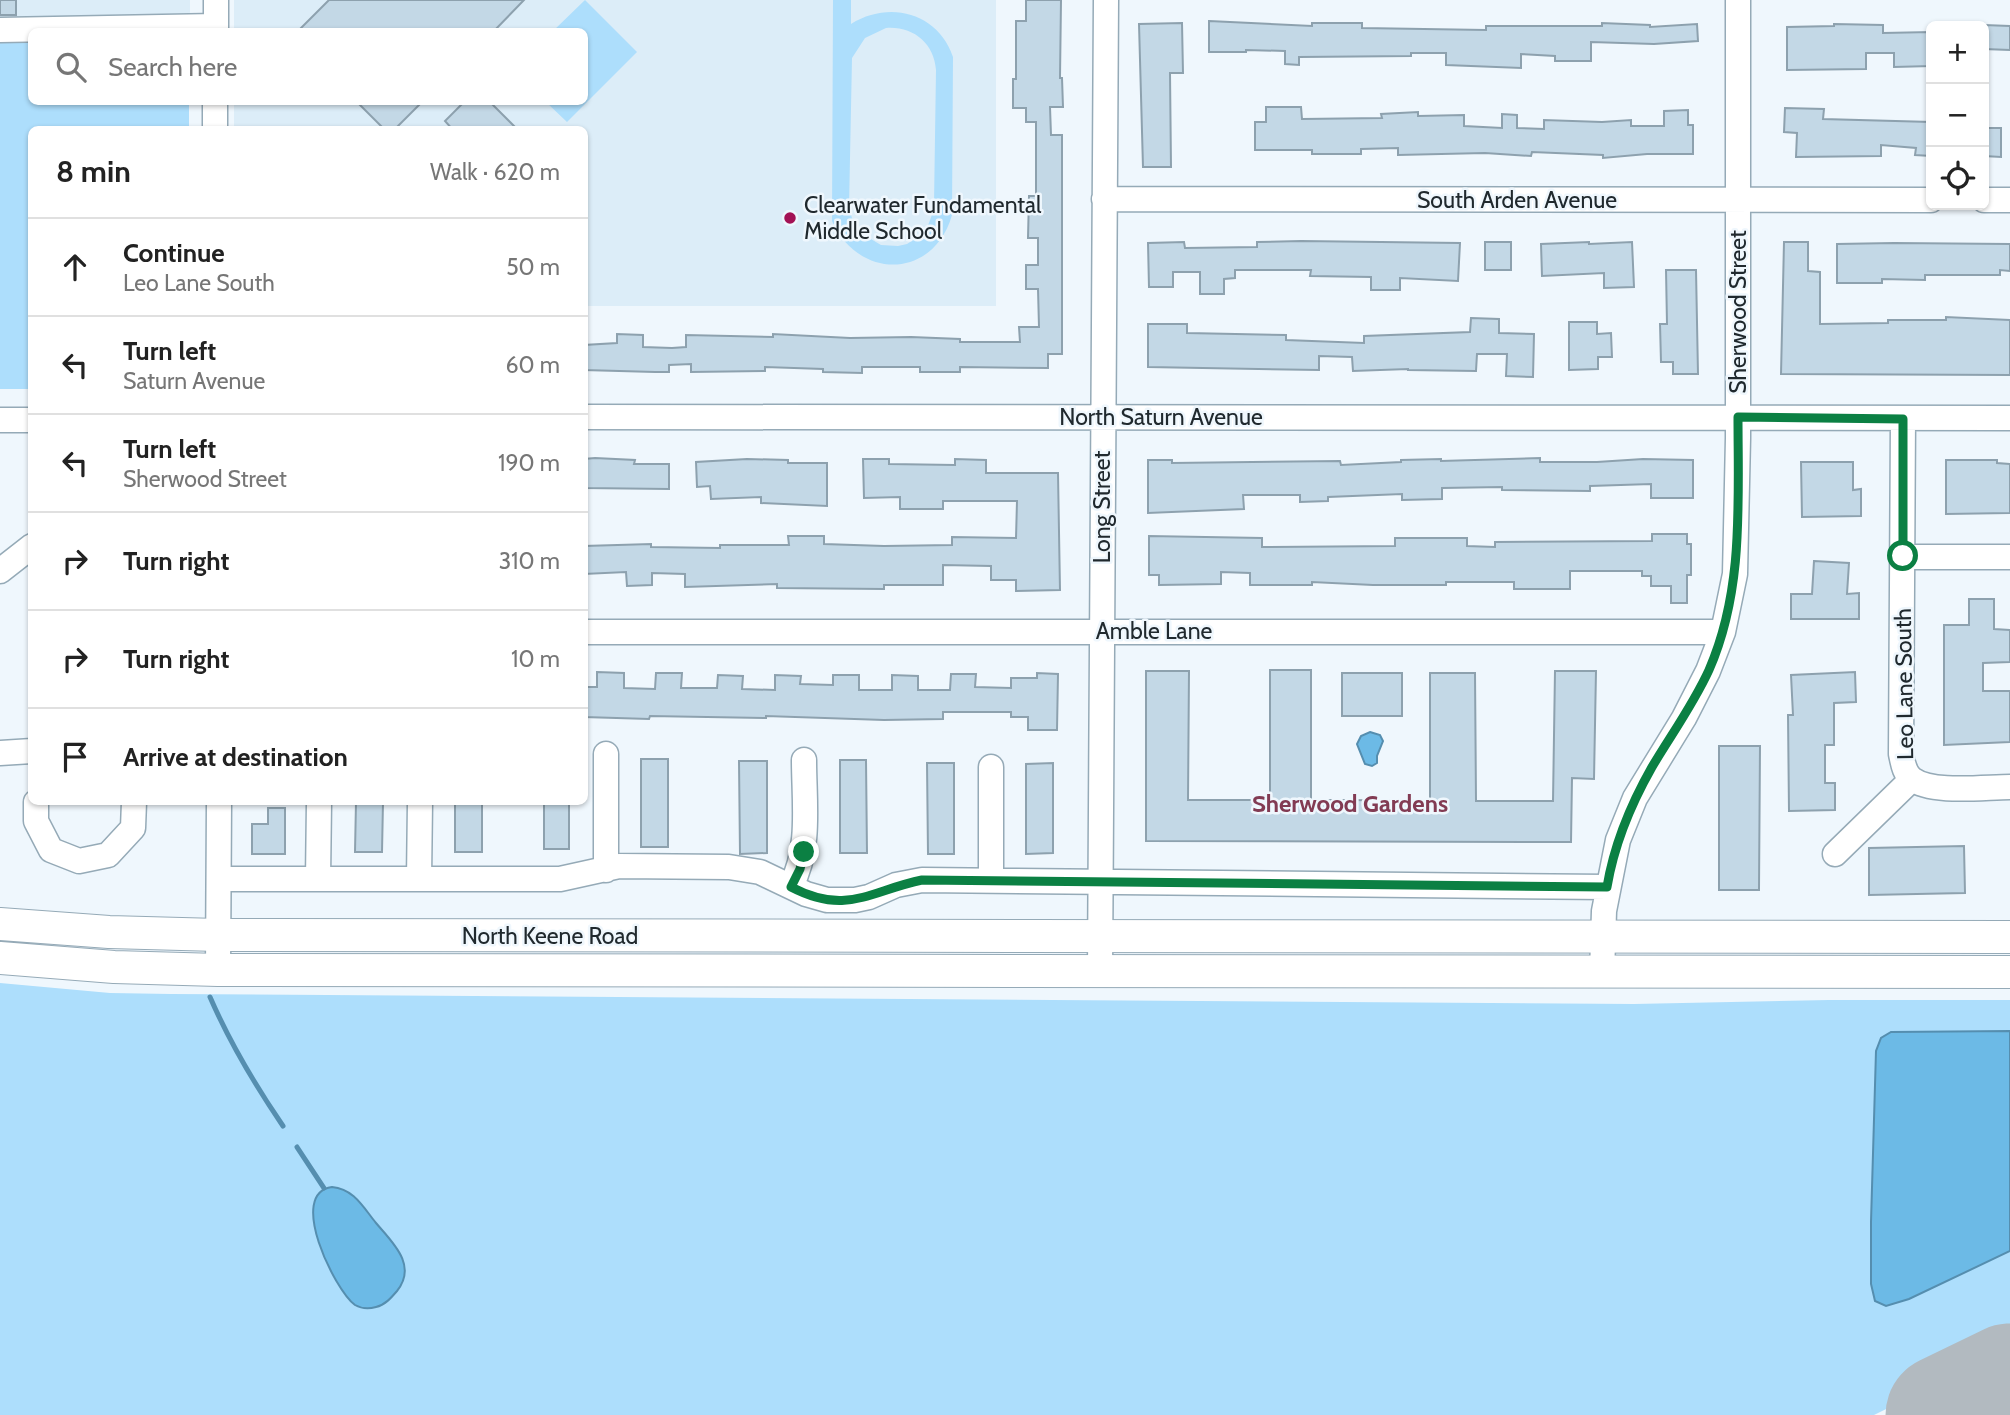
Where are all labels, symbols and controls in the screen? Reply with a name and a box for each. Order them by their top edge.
map controls [1926,21,1989,210]
button: + [1926,21,1989,84]
search box [28,28,588,105]
icon: search [52,48,90,86]
text: Search here [108,51,237,83]
button: − [1926,84,1989,147]
button: locate [1926,147,1989,210]
text: 8 min [56,153,131,190]
text: Walk · 620 m [430,158,560,186]
street label: South Arden Avenue [1417,186,1617,214]
place label: Clearwater Fundamental Middle School [804,191,1042,245]
marker: Clearwater Fundamental Middle School [782,210,798,226]
street label: Sherwood Street [1724,230,1752,394]
text: Continue [123,237,225,269]
icon: ahead [56,248,94,286]
text: 50 m [506,253,560,281]
text: Leo Lane South [123,269,275,297]
text: Turn left [123,335,216,367]
icon: left [56,346,94,384]
text: 60 m [506,351,560,379]
text: Saturn Avenue [123,367,265,395]
street label: North Saturn Avenue [1059,403,1263,431]
text: Turn left [123,433,216,465]
icon: left [56,444,94,482]
text: 190 m [498,449,560,477]
street label: Long Street [1088,450,1116,563]
text: Sherwood Street [123,465,287,493]
route start [1887,540,1918,571]
icon: right [56,542,94,580]
text: Turn right [123,545,229,577]
text: 310 m [499,547,560,575]
street label: Leo Lane South [1889,608,1919,760]
street label: Amble Lane [1096,617,1212,645]
icon: right [56,640,94,678]
text: Turn right [123,643,229,675]
text: 10 m [511,645,560,673]
icon: arrive [56,738,94,776]
text: Arrive at destination [123,741,348,773]
district label: Sherwood Gardens [1252,789,1448,818]
route end [788,836,819,867]
street label: North Keene Road [462,922,638,950]

